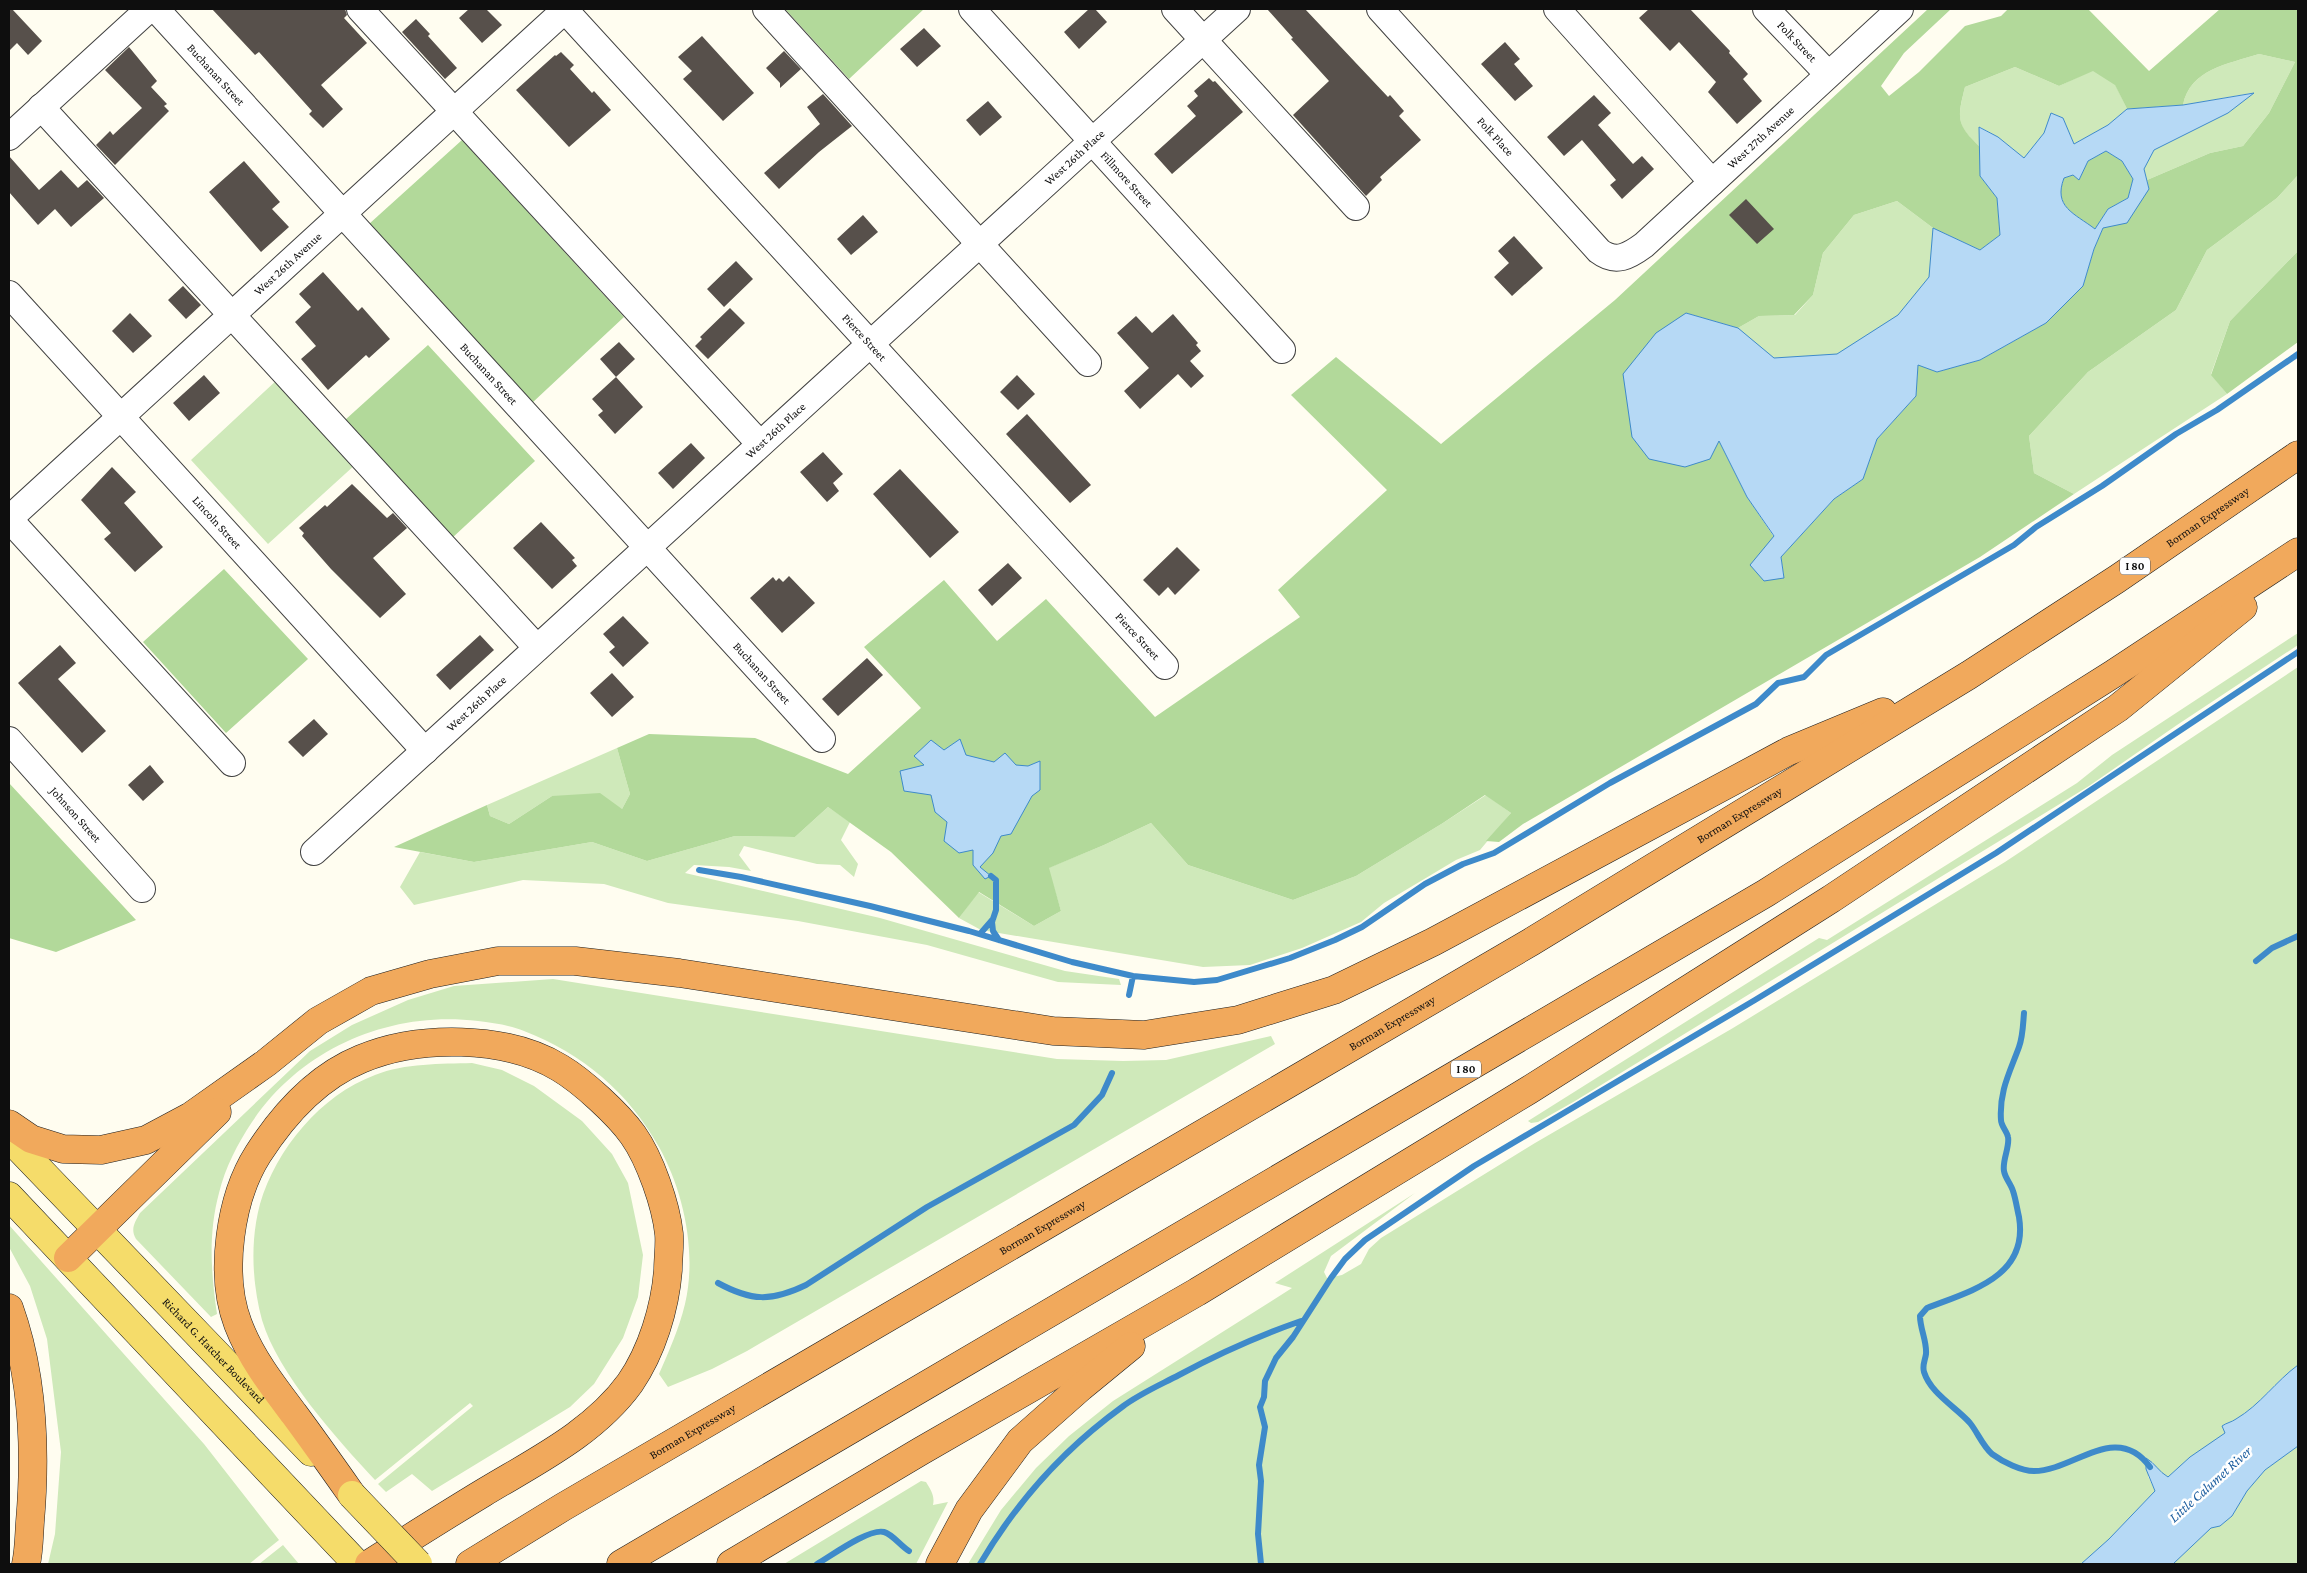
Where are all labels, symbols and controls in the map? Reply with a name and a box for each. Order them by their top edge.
street label: Polk Street [1774,18,1820,66]
street label: Buchanan Street [184,41,248,109]
street label: West 27th Avenue [1724,103,1797,172]
street label: Polk Place [1474,114,1517,159]
street label: West 26th Place [1042,127,1107,188]
street label: Fillmore Street [1098,148,1156,211]
street label: West 26th Avenue [251,229,324,298]
street label: Pierce Street [839,311,890,365]
street label: Buchanan Street [457,340,521,409]
street label: West 26th Place [743,400,808,461]
street label: Borman Expressway [2163,483,2252,550]
street label: Lincoln Street [189,493,245,553]
road number: I 80 [2120,558,2150,574]
street label: Pierce Street [1113,610,1164,663]
street label: Buchanan Street [730,639,794,708]
street label: West 26th Place [444,673,509,734]
street label: Johnson Street [46,783,105,846]
street label: Borman Expressway [1694,783,1785,846]
street label: Borman Expressway [1346,992,1438,1054]
road number: I 80 [1451,1060,1481,1078]
street label: Borman Expressway [997,1196,1088,1258]
street label: Richard G. Hatcher Boulevard [160,1295,268,1407]
street label: Borman Expressway [647,1401,738,1462]
water label: Little Calumet River [2166,1442,2255,1525]

